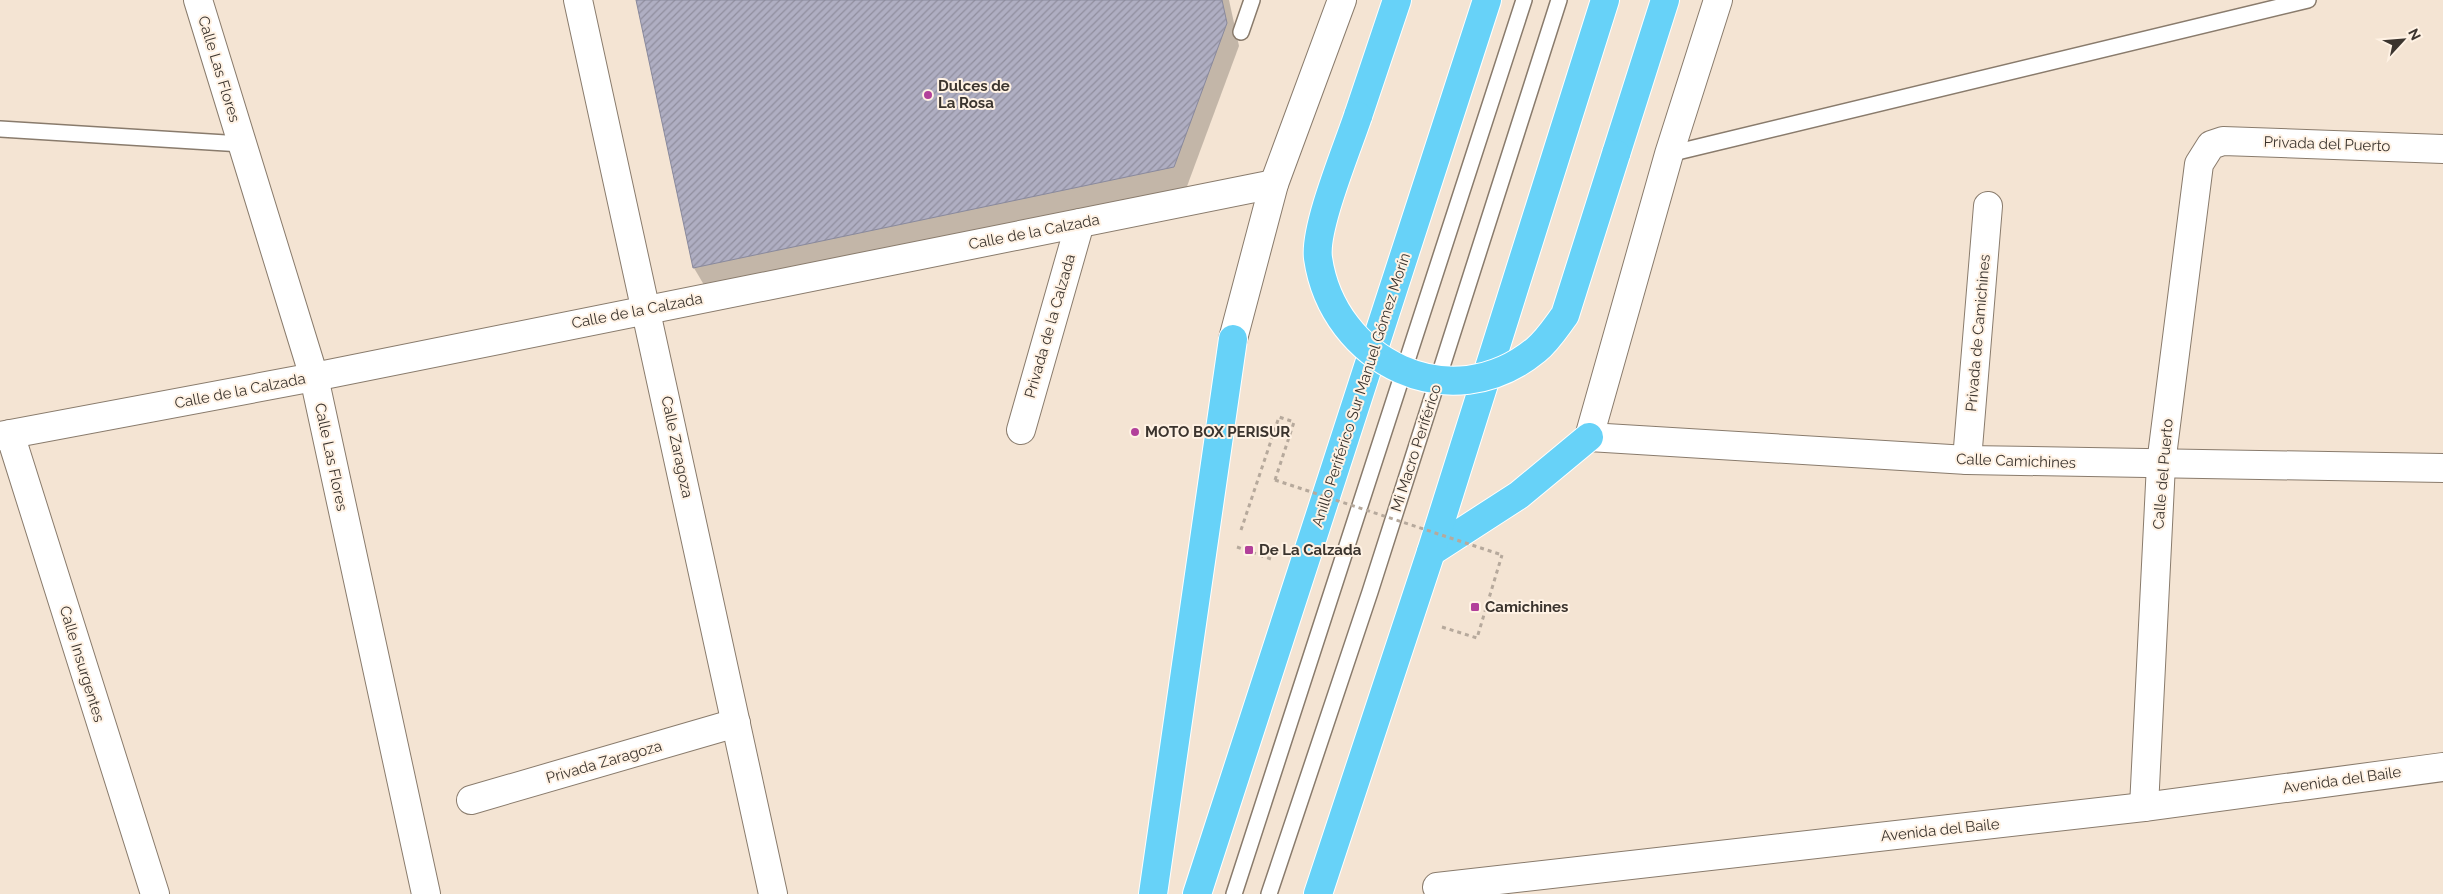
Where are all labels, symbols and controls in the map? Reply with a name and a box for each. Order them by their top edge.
street label: Calle Las Flores [194,14,244,124]
north arrow [2378,15,2428,65]
text: N [2405,26,2424,43]
place label: Dulces de La Rosa [938,77,1010,112]
marker: Dulces de La Rosa [922,89,934,101]
street label: Privada del Puerto [2263,133,2391,155]
street label: Calle de la Calzada [967,210,1101,254]
street label: Anillo Periférico Sur Manuel Gómez Morín [1308,251,1414,529]
street label: Privada de la Calzada [1021,252,1079,400]
street label: Privada de Camichines [1962,254,1994,412]
street label: Calle de la Calzada [570,289,704,333]
street label: Calle de la Calzada [173,369,307,413]
street label: Mi Macro Periférico [1387,382,1445,514]
street label: Calle Zaragoza [657,394,697,500]
street label: Calle Las Flores [311,401,351,513]
street label: Calle del Puerto [2149,418,2177,530]
place label: MOTO BOX PERISUR [1145,423,1290,441]
marker: MOTO BOX PERISUR [1129,426,1141,438]
street label: Calle Camichines [1956,450,2076,472]
place label: De La Calzada [1259,541,1362,559]
marker: De La Calzada [1243,544,1255,556]
place label: Camichines [1485,598,1569,616]
marker: Camichines [1469,601,1481,613]
street label: Calle Insurgentes [56,604,108,724]
street label: Privada Zaragoza [544,737,664,787]
street label: Avenida del Baile [2282,763,2403,797]
street label: Avenida del Baile [1880,815,2001,845]

